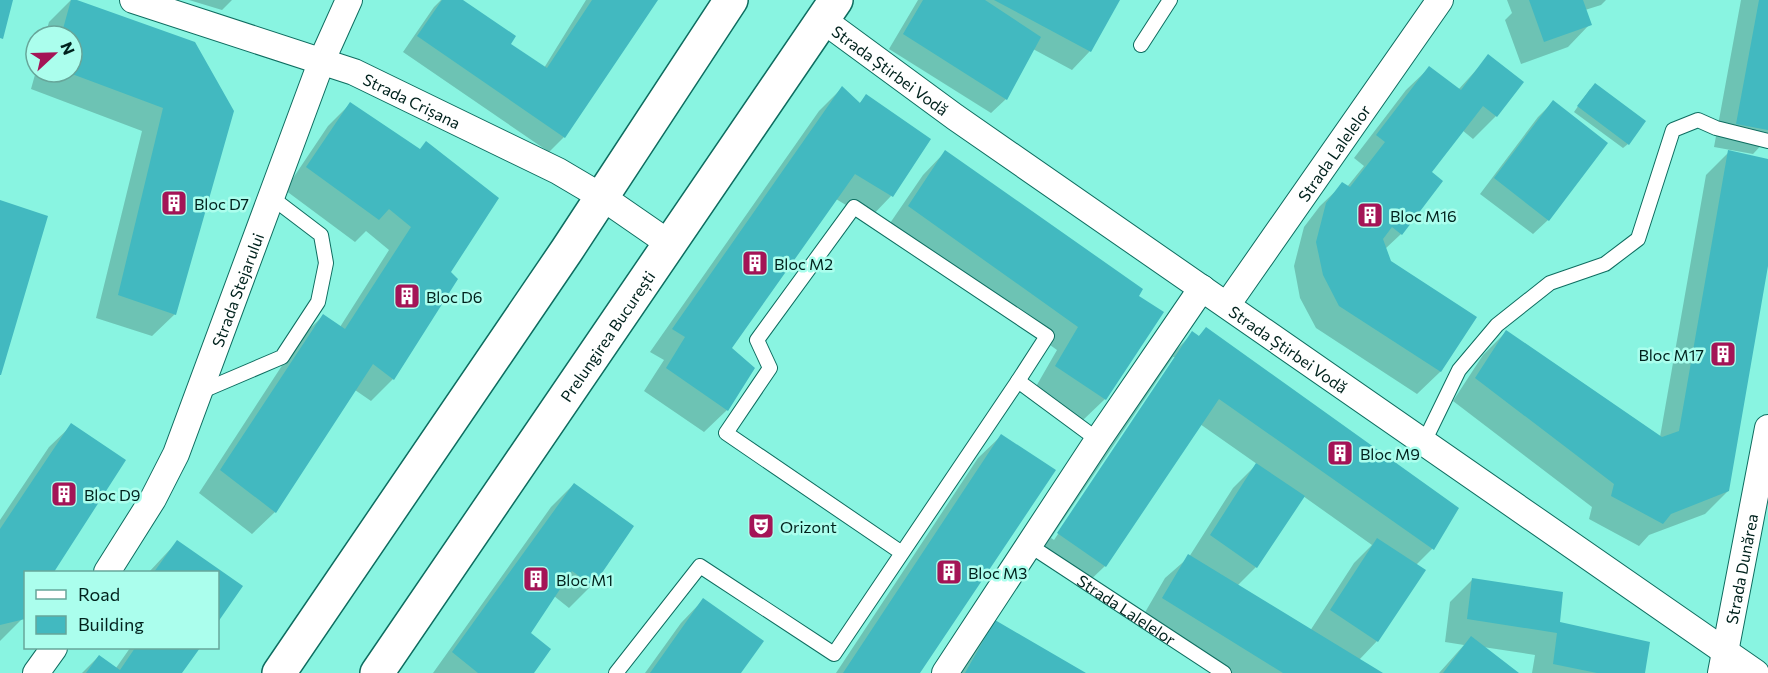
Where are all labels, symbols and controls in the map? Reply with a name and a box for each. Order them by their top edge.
street label: Strada Știrbei Vodă [829,21,953,119]
north arrow [24,24,84,84]
text: N [57,39,79,57]
street label: Strada Crișana [360,69,464,132]
street label: Strada Lalelelor [1293,100,1374,205]
building icon: Bloc D7 [159,188,189,218]
place label: Bloc D7 [194,194,249,213]
building icon: Bloc M16 [1355,200,1385,230]
place label: Bloc M16 [1390,206,1457,225]
street label: Strada Stejarului [207,230,267,349]
building icon: Bloc M2 [740,248,770,278]
place label: Bloc M2 [774,254,833,273]
street label: Prelungirea București [556,267,658,405]
building icon: Bloc D6 [392,281,422,311]
place label: Bloc D6 [426,287,482,306]
street label: Strada Știrbei Vodă [1226,301,1351,396]
building icon: Bloc M17 [1708,339,1738,369]
place label: Bloc M17 [1638,345,1704,364]
building icon: Bloc M9 [1325,438,1355,468]
place label: Bloc M9 [1360,444,1420,463]
building icon: Bloc D9 [49,479,79,509]
place label: Bloc D9 [84,485,140,504]
theatre icon: Orizont [746,511,776,541]
street label: Strada Dunărea [1721,512,1761,626]
place label: Orizont [780,517,837,536]
building icon: Bloc M3 [934,557,964,587]
place label: Bloc M3 [968,563,1027,582]
building icon: Bloc M1 [521,564,551,594]
place label: Bloc M1 [556,570,613,589]
street label: Strada Lalelelor [1074,570,1180,649]
legend [24,571,219,649]
text: Road [78,583,120,605]
text: Building [78,613,144,635]

